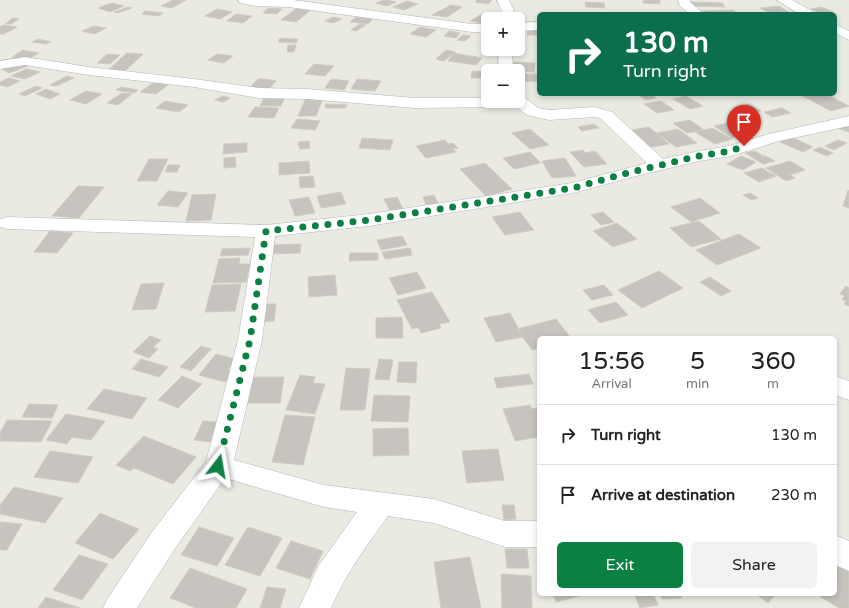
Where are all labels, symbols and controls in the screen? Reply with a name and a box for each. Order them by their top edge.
map controls [481,12,525,108]
button: + [481,12,525,56]
text: 130 m [623,26,709,60]
icon: right [557,28,609,80]
text: Turn right [623,60,707,82]
button: − [481,64,525,108]
pin [727,105,761,146]
icon: arrive [733,111,755,133]
text: 15:56 [578,347,645,376]
text: 5 [690,347,705,376]
text: 360 [750,347,796,376]
text: Arrival [591,376,632,392]
text: min [686,376,709,392]
text: m [767,376,779,392]
icon: right [557,424,579,446]
text: Turn right [591,426,661,444]
text: 130 m [771,426,817,444]
position arrow [197,445,239,487]
icon: arrive [557,484,579,506]
text: Arrive at destination [591,486,735,504]
text: 230 m [771,486,817,504]
button: Exit [557,542,683,588]
button: Share [691,542,817,588]

